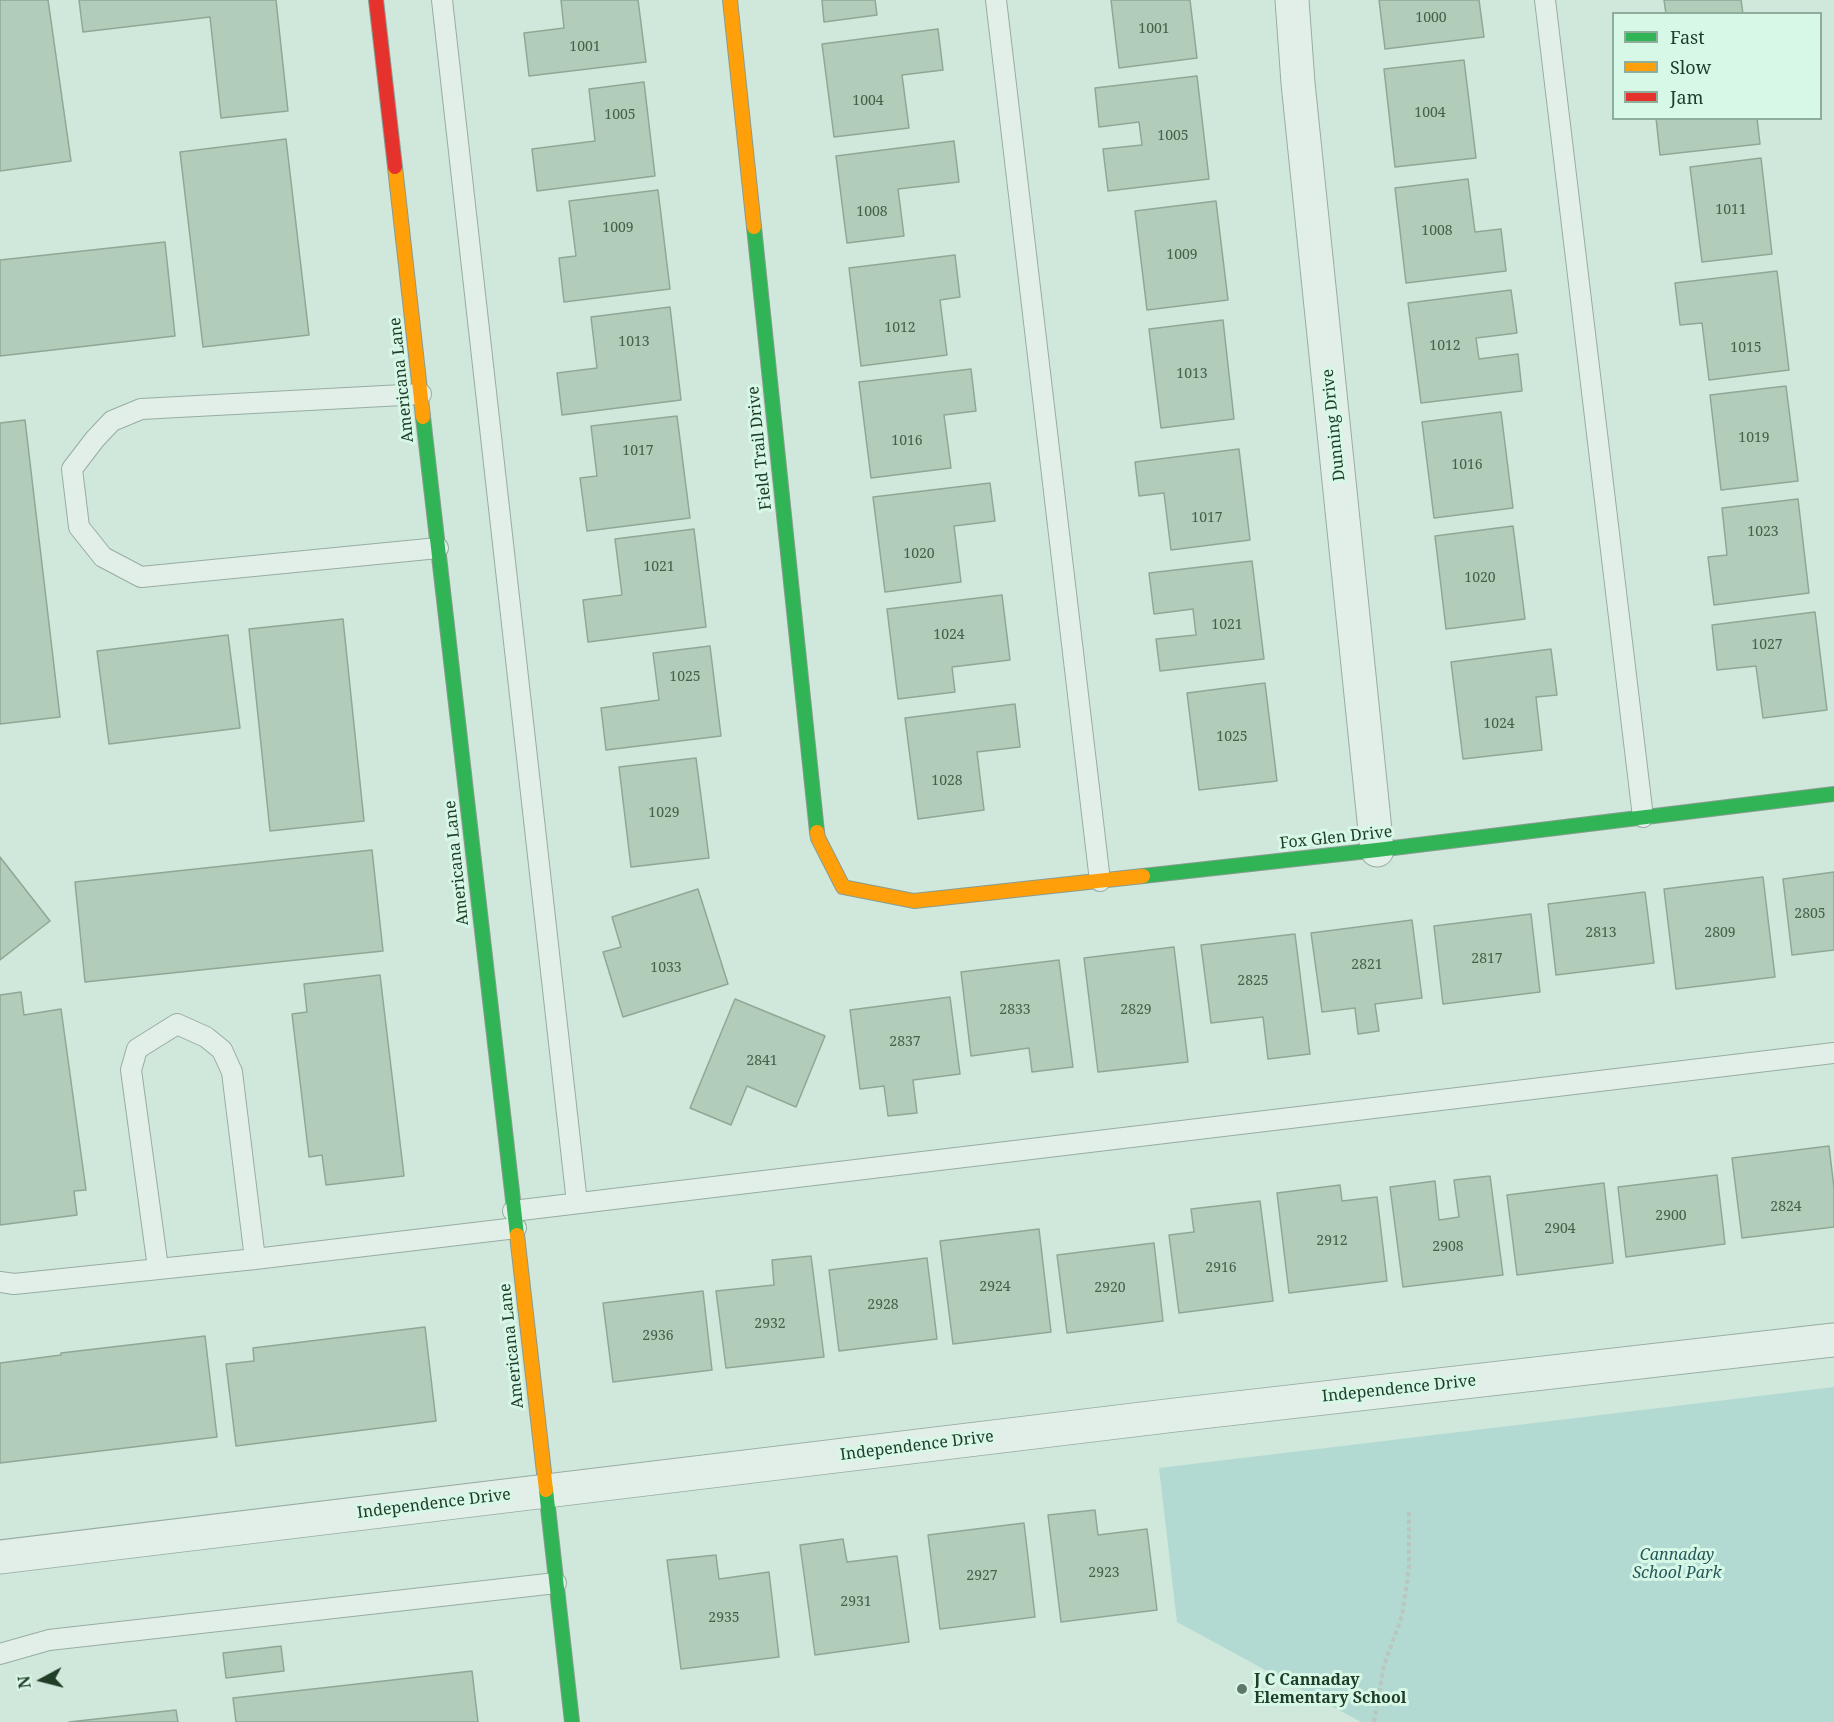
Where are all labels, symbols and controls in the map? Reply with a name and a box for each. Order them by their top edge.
house number: 1000 [1415,10,1447,26]
legend [1612,12,1822,120]
house number: 1001 [1138,21,1170,37]
text: Fast [1670,25,1705,49]
house number: 1001 [569,39,601,55]
text: Slow [1670,55,1711,79]
text: Jam [1670,85,1704,109]
house number: 1004 [852,93,884,109]
house number: 1004 [1414,105,1446,121]
house number: 1005 [604,107,636,123]
house number: 1005 [1157,128,1189,144]
house number: 1011 [1715,202,1747,218]
house number: 1008 [856,204,888,220]
house number: 1009 [602,220,634,236]
house number: 1008 [1421,223,1453,239]
house number: 1009 [1166,247,1198,263]
street label: Americana Lane [386,316,418,444]
house number: 1012 [884,320,916,336]
house number: 1013 [618,334,650,350]
house number: 1012 [1429,338,1461,354]
house number: 1015 [1730,340,1762,356]
house number: 1013 [1176,366,1208,382]
street label: Dunning Drive [1319,368,1349,482]
street label: Field Trail Drive [744,385,776,511]
house number: 1019 [1738,430,1770,446]
house number: 1016 [891,433,923,449]
house number: 1017 [622,443,654,459]
house number: 1016 [1451,457,1483,473]
house number: 1017 [1191,510,1223,526]
house number: 1023 [1747,524,1779,540]
house number: 1020 [903,546,935,562]
house number: 1021 [643,559,675,575]
house number: 1020 [1464,570,1496,586]
house number: 1021 [1211,617,1243,633]
house number: 1024 [933,627,965,643]
house number: 1027 [1751,637,1783,653]
house number: 1025 [669,669,701,685]
house number: 1024 [1483,716,1515,732]
house number: 1025 [1216,729,1248,745]
house number: 1028 [931,773,963,789]
street label: Americana Lane [441,799,473,927]
house number: 1029 [648,805,680,821]
street label: Fox Glen Drive [1279,823,1393,853]
house number: 2805 [1794,906,1826,922]
house number: 2813 [1585,925,1617,941]
house number: 2809 [1704,925,1736,941]
house number: 2817 [1471,951,1503,967]
house number: 2821 [1351,957,1383,973]
house number: 1033 [650,960,682,976]
house number: 2825 [1237,973,1269,989]
house number: 2833 [999,1002,1031,1018]
house number: 2829 [1120,1002,1152,1018]
house number: 2837 [889,1034,921,1050]
house number: 2841 [746,1053,778,1069]
house number: 2824 [1770,1199,1802,1215]
house number: 2900 [1655,1208,1687,1224]
house number: 2904 [1544,1221,1576,1237]
house number: 2912 [1316,1233,1348,1249]
house number: 2908 [1432,1239,1464,1255]
house number: 2916 [1205,1260,1237,1276]
house number: 2924 [979,1279,1011,1295]
house number: 2920 [1094,1280,1126,1296]
street label: Americana Lane [496,1282,528,1410]
house number: 2928 [867,1297,899,1313]
house number: 2932 [754,1316,786,1332]
house number: 2936 [642,1328,674,1344]
street label: Independence Drive [1321,1371,1477,1407]
street label: Independence Drive [839,1427,995,1465]
street label: Independence Drive [356,1485,512,1523]
park label: Cannaday School Park [1632,1545,1722,1583]
house number: 2923 [1088,1565,1120,1581]
house number: 2927 [966,1568,998,1584]
house number: 2931 [840,1594,872,1610]
house number: 2935 [708,1610,740,1626]
north arrow [12,1650,72,1710]
place label: J C Cannaday Elementary School [1254,1670,1406,1708]
text: N [12,1675,36,1690]
marker: J C Cannaday Elementary School [1235,1682,1249,1696]

